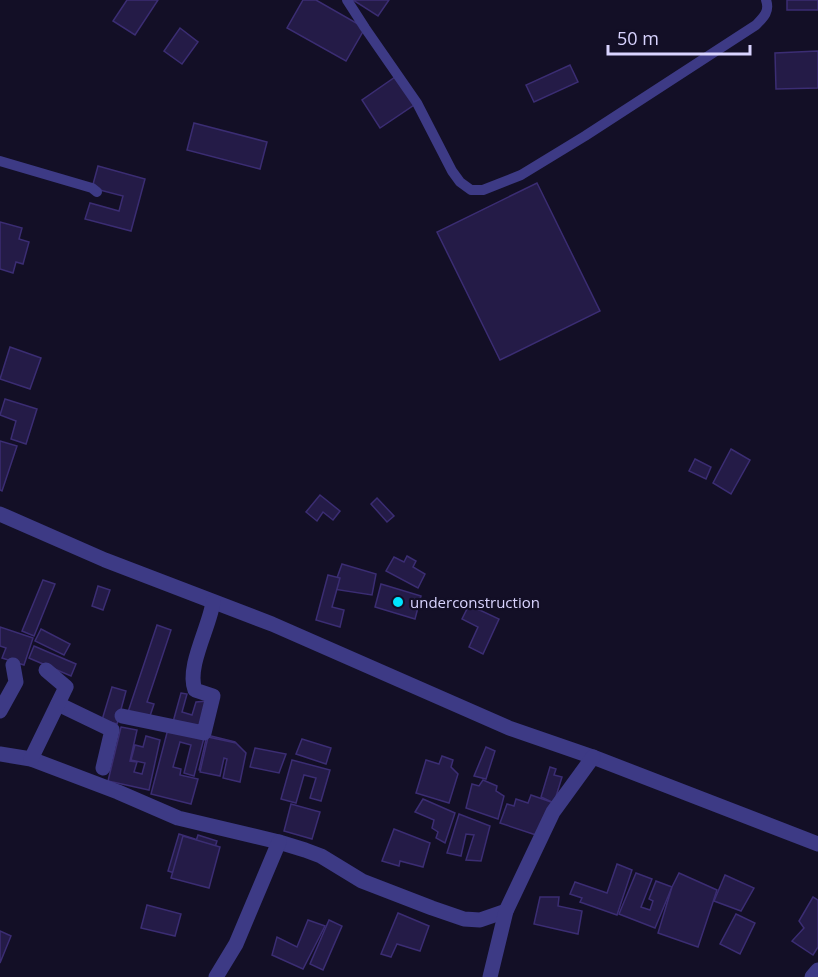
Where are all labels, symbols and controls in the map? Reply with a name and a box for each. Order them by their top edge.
scale bar [608,18,750,56]
text: 50 m [617,26,659,50]
place label: underconstruction [410,592,540,612]
marker: underconstruction [391,595,405,609]

